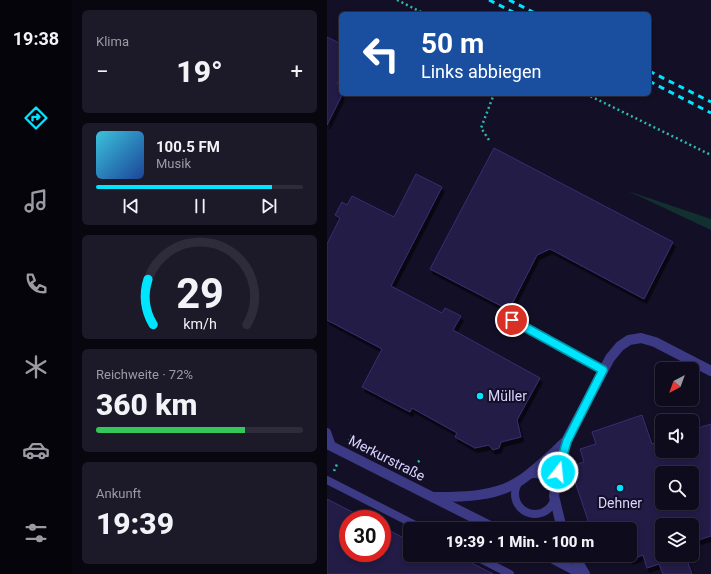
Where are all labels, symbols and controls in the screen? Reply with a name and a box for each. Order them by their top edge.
text: 50 m [421,27,484,60]
text: 19:38 [13,28,59,49]
icon: left [355,28,407,80]
text: Klima [96,34,129,49]
text: 19° [176,54,223,89]
text: − [96,59,109,84]
text: + [291,59,303,84]
text: Links abbiegen [421,61,541,82]
icon: directions [22,104,50,132]
text: 100.5 FM [156,138,220,156]
text: Musik [156,156,191,171]
icon: music [22,187,50,215]
icon: previous [120,195,142,217]
icon: pause [189,195,211,217]
icon: next [258,195,280,217]
text: 29 [176,269,223,318]
icon: phone [22,270,50,298]
pin [495,303,529,337]
icon: arrive [501,309,523,331]
text: km/h [183,316,216,332]
icon: climate [22,353,50,381]
north arrow [655,362,699,406]
map controls [655,362,699,562]
text: Reichweite · 72% [96,367,193,382]
text: 360 km [96,387,198,422]
place label: Müller [488,388,527,404]
marker: Müller [475,391,485,401]
button: sound [655,414,699,458]
street label: Merkurstraße [346,432,428,484]
icon: car [22,436,50,464]
position arrow [537,451,579,493]
button: search [655,466,699,510]
marker: Dehner [615,483,625,493]
text: Ankunft [96,486,141,501]
place label: Dehner [598,495,642,511]
text: 19:39 [96,506,174,541]
speed limit sign: 30 [339,510,391,562]
button: layers [655,518,699,562]
icon: filters [22,519,50,547]
text: 19:39 · 1 Min. · 100 m [446,533,594,551]

